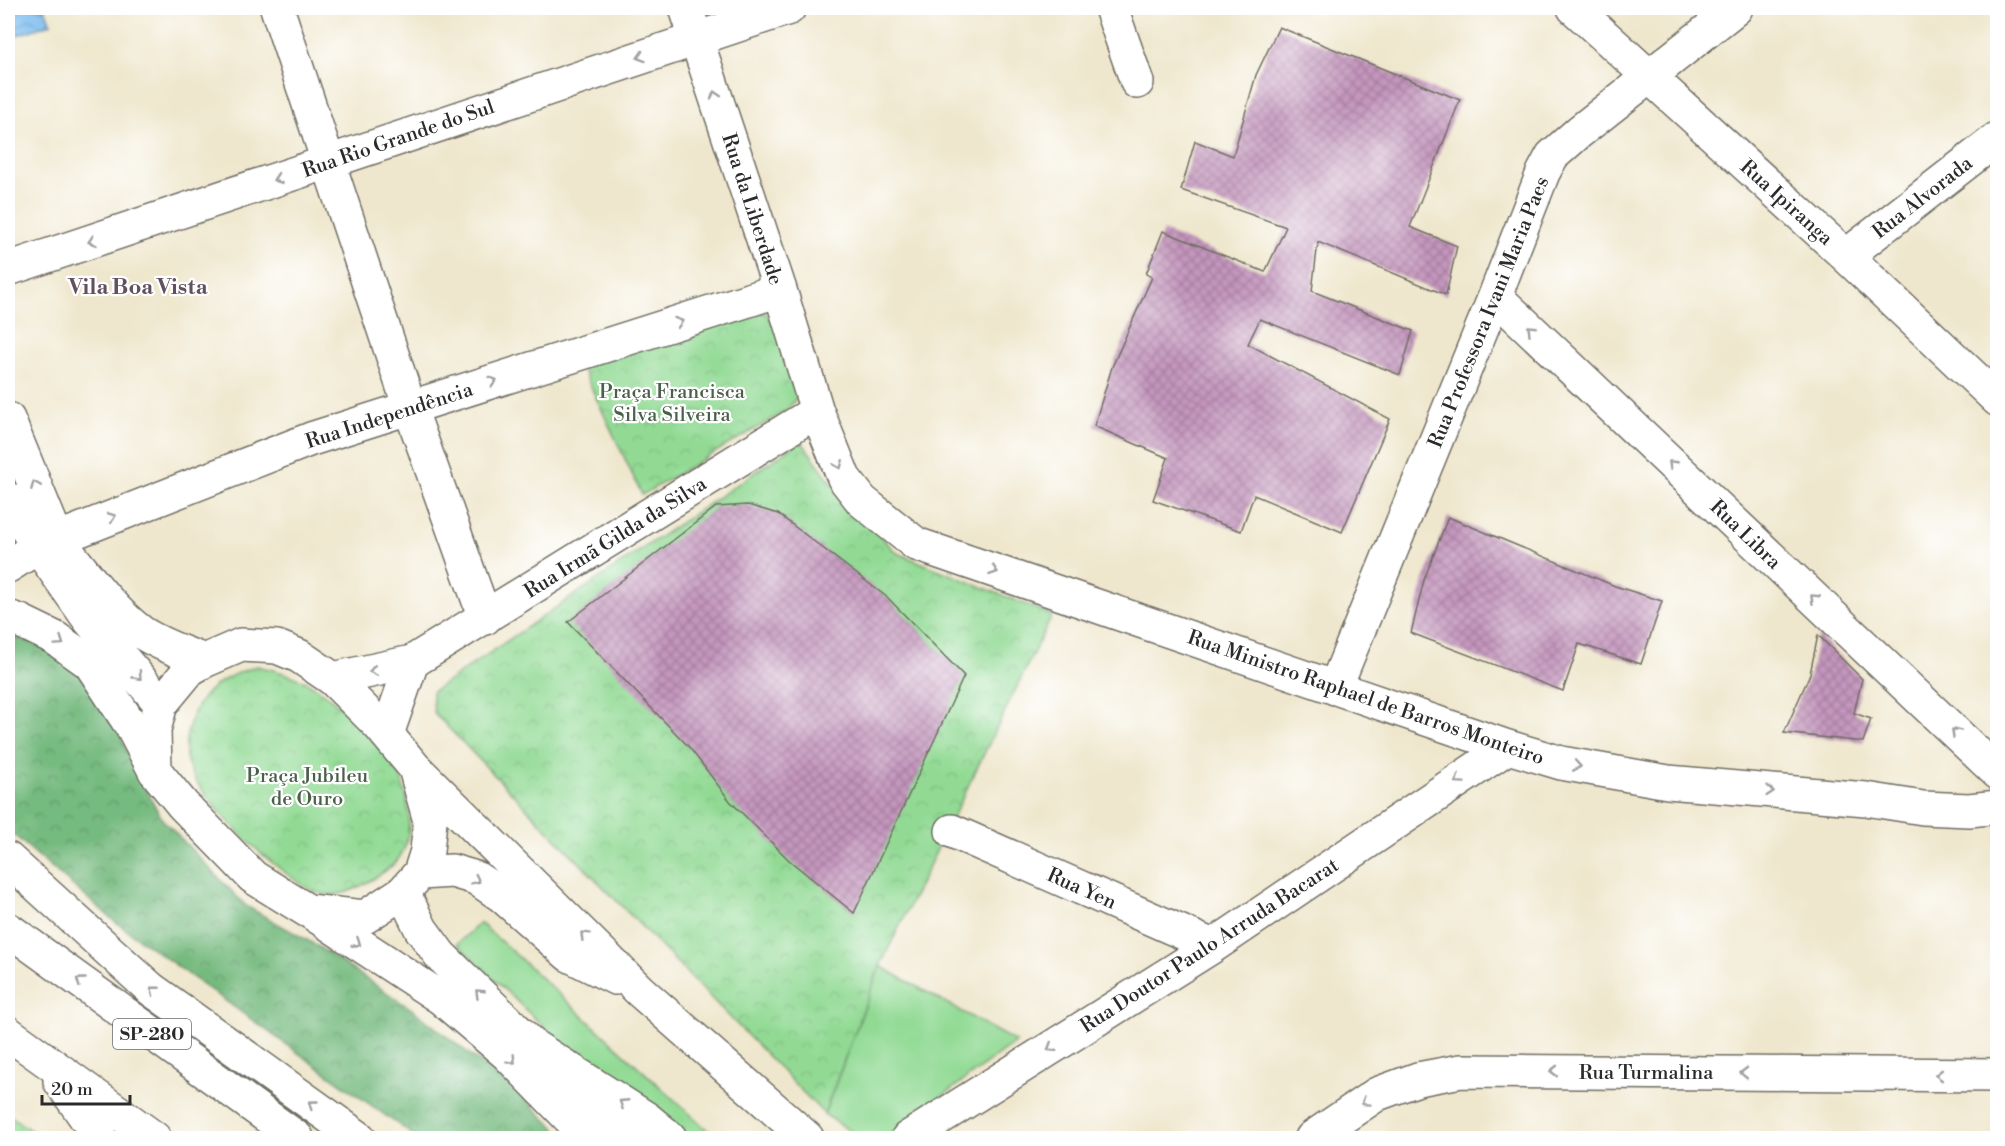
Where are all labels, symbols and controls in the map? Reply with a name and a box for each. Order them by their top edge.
one-way arrow [636,50,647,62]
one-way arrow [710,90,722,101]
street label: Rua Rio Grande do Sul [299,95,498,184]
street label: Rua da Liberdade [715,131,788,288]
street label: Rua Alvorada [1868,151,1979,245]
street label: Rua Ipiranga [1734,155,1838,252]
one-way arrow [272,172,283,184]
street label: Rua Professora Ivani Maria Paes [1423,173,1555,452]
one-way arrow [87,234,98,246]
district label: Vila Boa Vista [67,274,209,301]
one-way arrow [673,317,684,329]
one-way arrow [1527,326,1538,337]
one-way arrow [487,376,498,388]
street label: Rua Independência [303,377,477,455]
park label: Praça Francisca Silva Silveira [599,380,746,428]
one-way arrow [832,459,844,470]
one-way arrow [1669,460,1680,471]
street label: Rua Irmã Gilda da Silva [520,471,712,605]
one-way arrow [30,480,42,491]
street label: Rua Libra [1704,495,1786,576]
one-way arrow [106,512,116,525]
one-way arrow [988,564,999,576]
one-way arrow [1810,594,1820,605]
street label: Rua Ministro Raphael de Barros Monteiro [1184,625,1547,771]
one-way arrow [53,635,64,646]
one-way arrow [368,664,378,677]
one-way arrow [131,669,142,680]
one-way arrow [1951,728,1962,739]
one-way arrow [1572,759,1582,772]
park label: Praça Jubileu de Ouro [246,764,369,812]
one-way arrow [1455,773,1466,784]
one-way arrow [1766,784,1775,797]
street label: Rua Doutor Paulo Arruda Bacarat [1076,853,1344,1039]
street label: Rua Yen [1043,863,1120,916]
one-way arrow [470,873,481,884]
one-way arrow [580,932,591,943]
one-way arrow [350,936,361,947]
one-way arrow [75,977,86,988]
one-way arrow [150,987,161,998]
one-way arrow [475,989,485,1000]
road number: SP-280 [113,1019,191,1049]
one-way arrow [1047,1041,1058,1052]
one-way arrow [505,1053,515,1064]
street label: Rua Turmalina [1579,1061,1714,1086]
one-way arrow [1550,1065,1559,1077]
one-way arrow [1740,1067,1749,1079]
scale bar [42,1068,130,1106]
one-way arrow [1935,1069,1944,1081]
text: 20 m [51,1078,93,1101]
one-way arrow [1360,1095,1371,1106]
one-way arrow [619,1099,629,1111]
one-way arrow [307,1100,318,1111]

